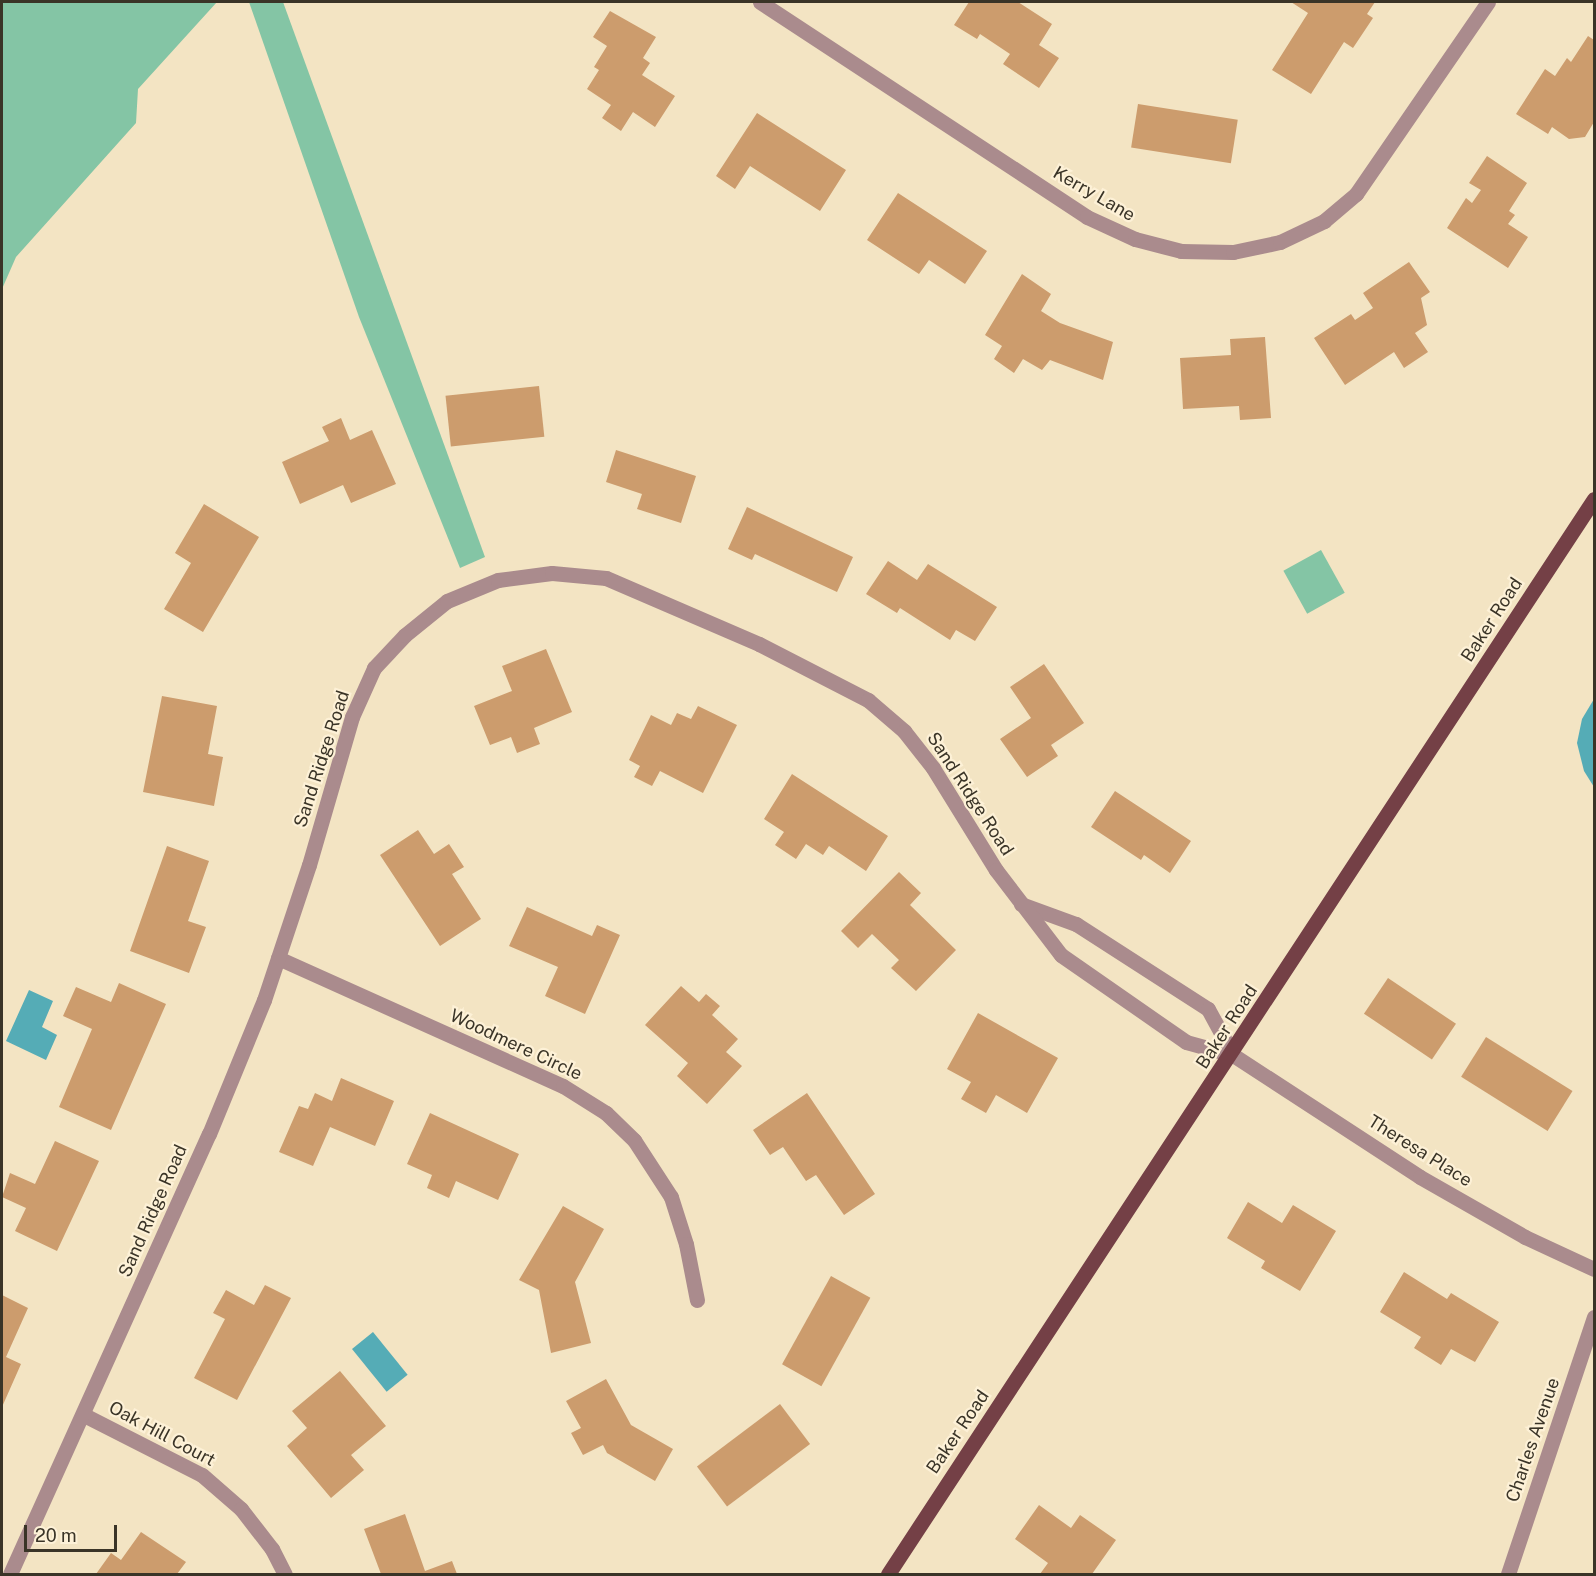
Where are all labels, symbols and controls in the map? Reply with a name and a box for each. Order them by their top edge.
street label: Kerry Lane [1049,162,1139,226]
street label: Baker Road [1457,574,1527,666]
street label: Sand Ridge Road [290,688,354,830]
street label: Sand Ridge Road [922,728,1018,860]
street label: Baker Road [1192,981,1262,1073]
street label: Woodmere Circle [446,1005,586,1085]
street label: Theresa Place [1364,1110,1476,1192]
street label: Sand Ridge Road [114,1141,192,1281]
street label: Charles Avenue [1502,1375,1564,1505]
street label: Baker Road [922,1386,994,1478]
street label: Oak Hill Court [105,1397,219,1471]
scale bar [27,1513,120,1551]
text: 20 m [35,1525,77,1546]

